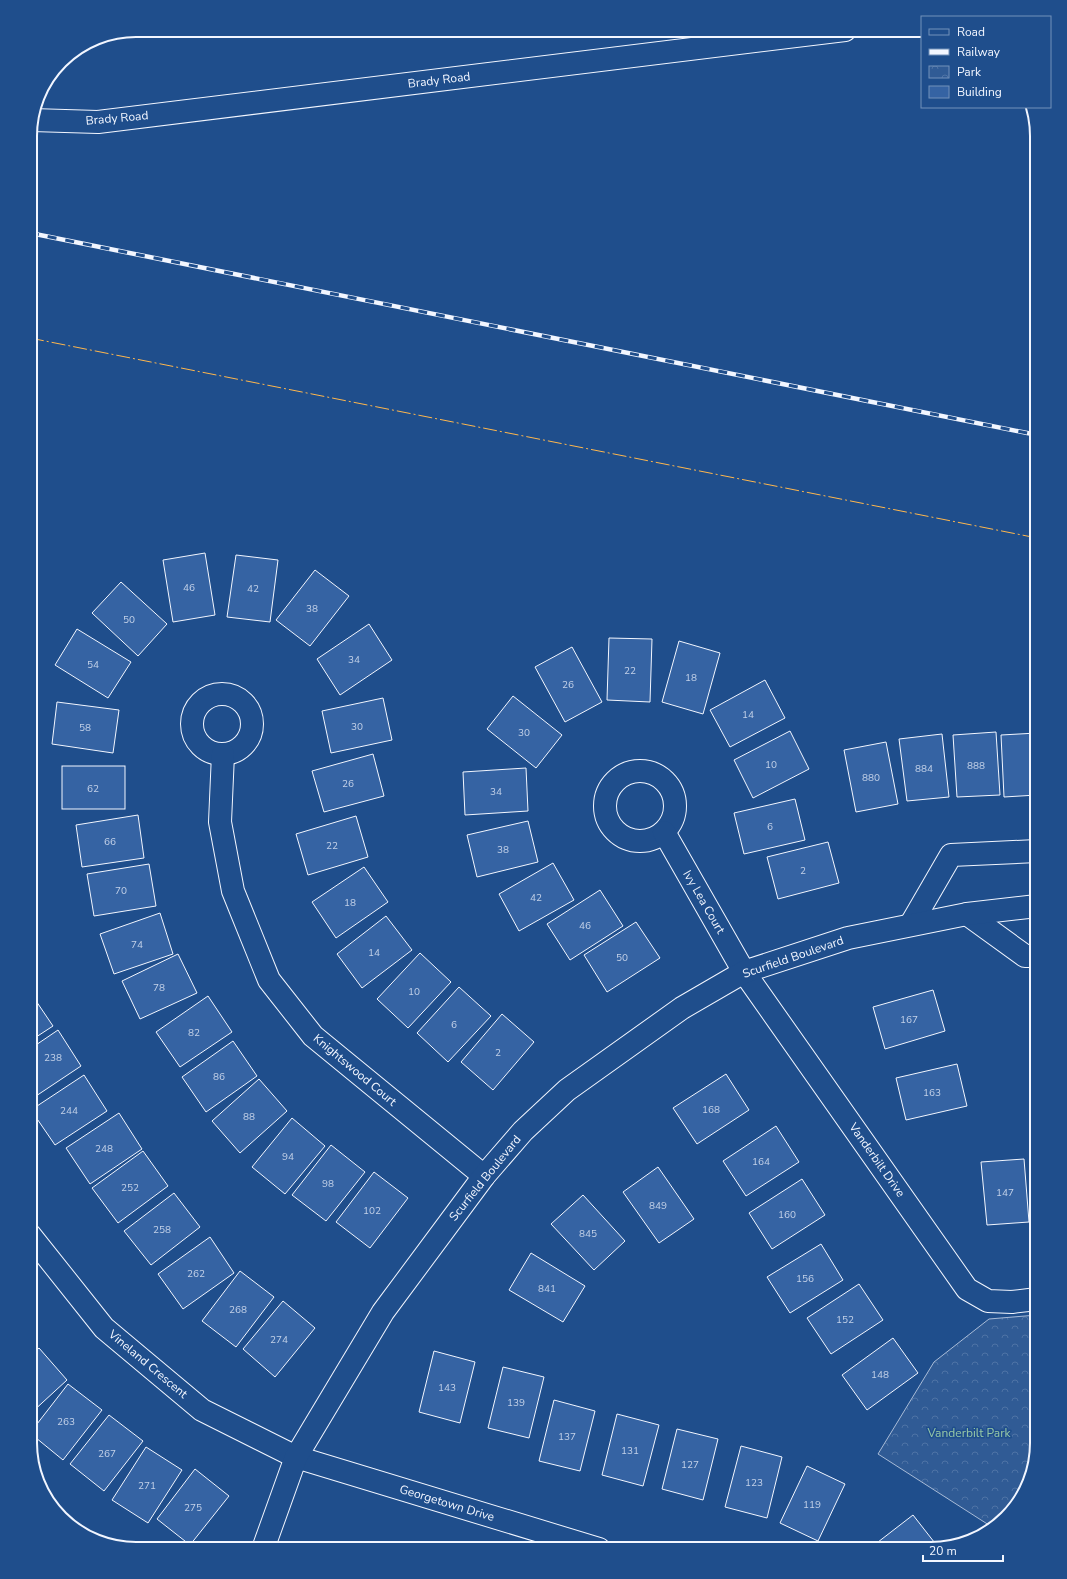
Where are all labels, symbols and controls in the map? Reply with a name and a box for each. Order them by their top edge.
legend [921,16,1051,108]
text: Road [957,24,985,40]
text: Railway [957,44,1001,60]
text: Park [957,64,982,80]
street label: Brady Road [407,68,471,92]
text: Building [957,84,1002,100]
street label: Brady Road [85,107,149,129]
house number: 46 [183,581,195,595]
house number: 42 [247,582,259,596]
house number: 38 [306,602,318,616]
house number: 50 [123,613,135,627]
house number: 34 [348,653,360,667]
house number: 54 [87,658,99,672]
house number: 22 [624,664,636,678]
house number: 18 [685,671,697,685]
house number: 26 [562,678,574,692]
house number: 14 [742,708,754,722]
house number: 30 [351,720,363,734]
house number: 58 [79,721,91,735]
house number: 30 [518,726,530,740]
house number: 10 [765,758,777,772]
house number: 888 [967,759,985,773]
house number: 884 [915,762,933,776]
house number: 880 [862,771,880,785]
house number: 26 [342,777,354,791]
house number: 62 [87,782,99,796]
house number: 34 [490,785,502,799]
house number: 6 [767,820,773,834]
house number: 66 [104,835,116,849]
house number: 22 [326,839,338,853]
house number: 38 [497,843,509,857]
house number: 2 [800,864,806,878]
street label: Ivy Lea Court [679,867,729,937]
house number: 70 [115,884,127,898]
house number: 42 [530,891,542,905]
house number: 18 [344,896,356,910]
house number: 46 [579,919,591,933]
street label: Scurfield Boulevard [740,932,846,982]
house number: 74 [131,938,143,952]
house number: 14 [368,946,380,960]
house number: 50 [616,951,628,965]
house number: 78 [153,981,165,995]
house number: 10 [408,985,420,999]
house number: 167 [900,1013,918,1027]
house number: 6 [451,1018,457,1032]
house number: 82 [188,1026,200,1040]
street label: Knightswood Court [310,1030,401,1110]
house number: 2 [495,1046,501,1060]
house number: 238 [44,1051,62,1065]
house number: 86 [213,1070,225,1084]
house number: 163 [923,1086,941,1100]
house number: 168 [702,1103,720,1117]
house number: 244 [60,1104,78,1118]
house number: 88 [243,1110,255,1124]
street label: Vanderbilt Drive [845,1119,909,1200]
street label: Scurfield Boulevard [445,1132,525,1224]
house number: 248 [95,1142,113,1156]
house number: 94 [282,1150,294,1164]
house number: 164 [752,1155,770,1169]
house number: 98 [322,1177,334,1191]
house number: 252 [121,1181,139,1195]
house number: 147 [996,1186,1014,1200]
house number: 849 [649,1199,667,1213]
house number: 102 [363,1204,381,1218]
house number: 160 [778,1208,796,1222]
house number: 258 [153,1223,171,1237]
house number: 845 [579,1227,597,1241]
house number: 262 [187,1267,205,1281]
house number: 156 [796,1272,814,1286]
house number: 841 [538,1282,556,1296]
house number: 268 [229,1303,247,1317]
house number: 152 [836,1313,854,1327]
street label: Vineland Crescent [104,1326,191,1402]
house number: 274 [270,1333,288,1347]
house number: 148 [871,1368,889,1382]
house number: 143 [438,1381,456,1395]
house number: 139 [507,1396,525,1410]
house number: 263 [57,1415,75,1429]
park label: Vanderbilt Park [927,1425,1011,1441]
house number: 137 [558,1430,576,1444]
house number: 131 [621,1444,639,1458]
house number: 267 [98,1447,116,1461]
house number: 127 [681,1458,699,1472]
house number: 123 [745,1476,763,1490]
house number: 271 [138,1479,156,1493]
street label: Georgetown Drive [398,1481,496,1525]
house number: 119 [803,1498,821,1512]
house number: 275 [184,1501,202,1515]
scale bar [923,1537,1003,1563]
text: 20 m [929,1543,957,1559]

